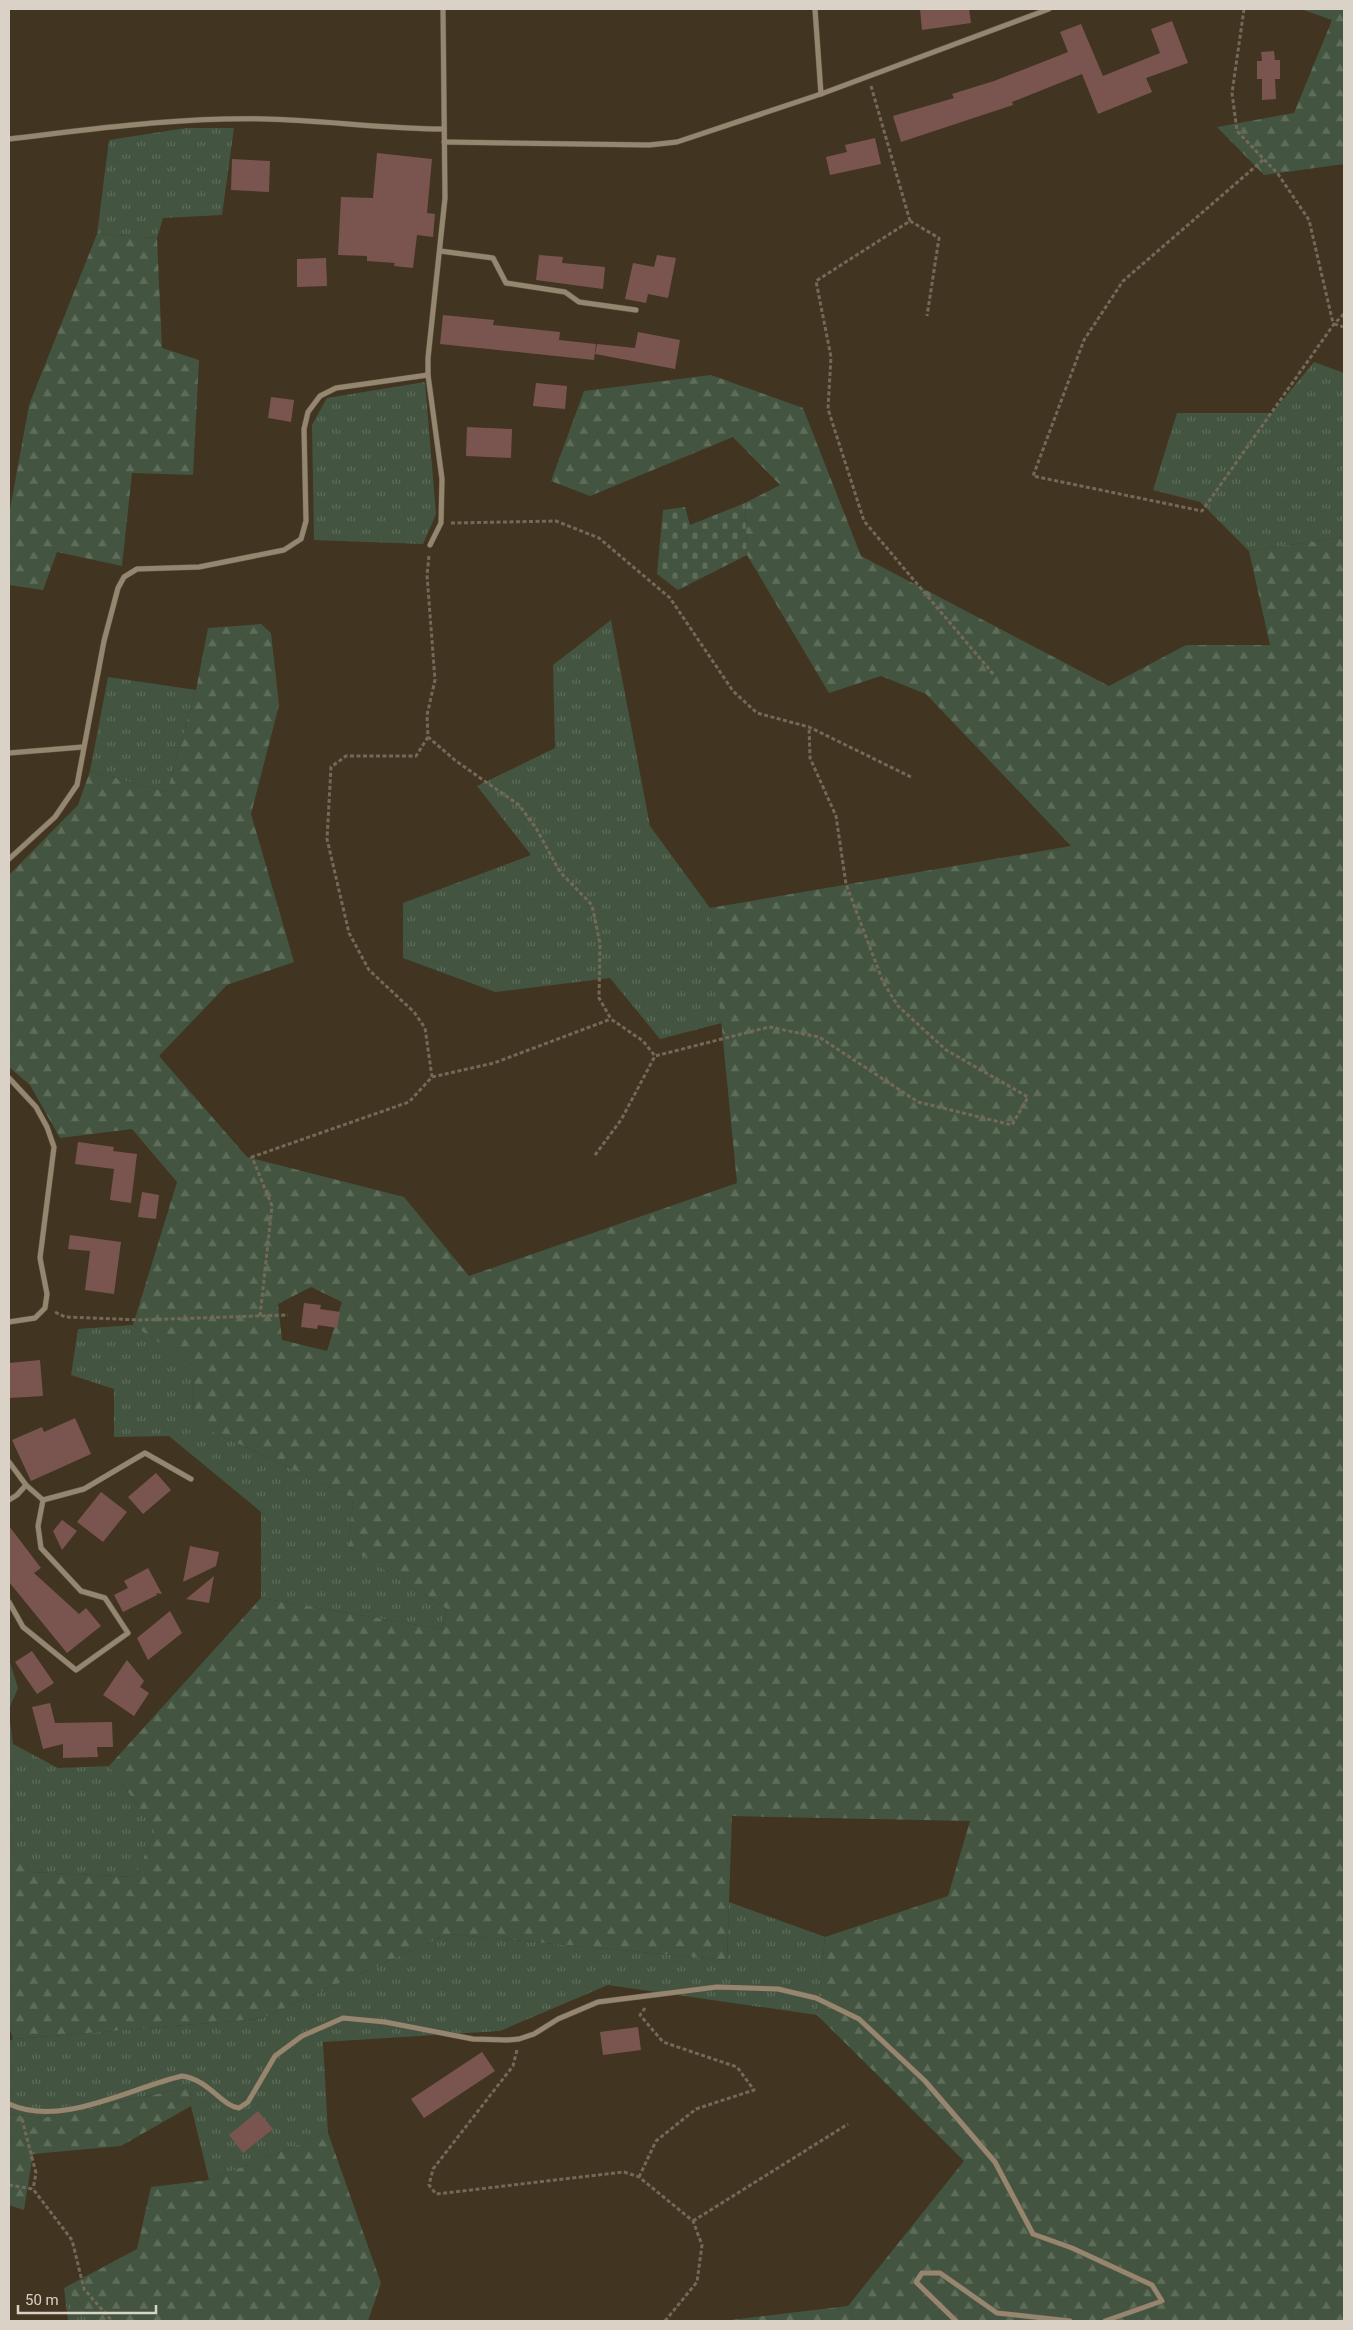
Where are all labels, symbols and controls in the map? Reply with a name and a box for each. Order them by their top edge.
scale bar [18,2282,155,2314]
text: 50 m [25,2291,59,2309]

